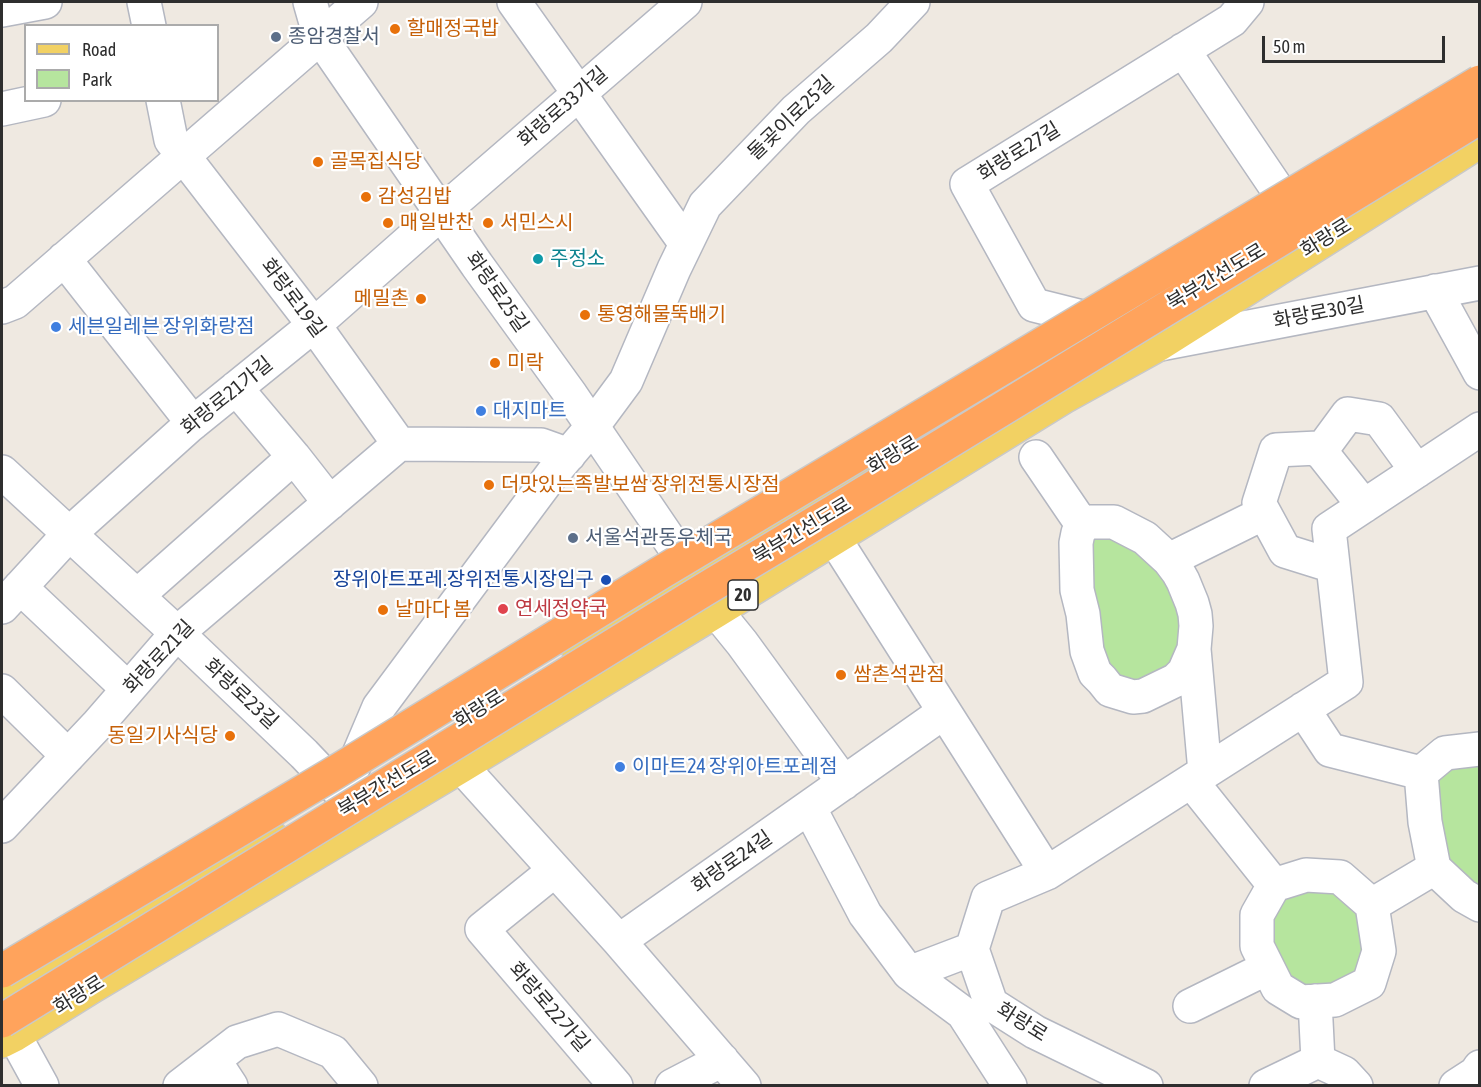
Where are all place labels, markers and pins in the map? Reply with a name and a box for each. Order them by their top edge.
place label: 할매정국밥 [407,17,499,41]
marker: 할매정국밥 [388,22,402,36]
place label: 종암경찰서 [288,25,380,49]
marker: 종암경찰서 [269,30,283,44]
place label: 골목집식당 [330,150,422,174]
marker: 골목집식당 [311,155,325,169]
place label: 감성김밥 [378,185,452,209]
marker: 감성김밥 [359,190,373,204]
place label: 매일반찬 [400,211,474,235]
place label: 서민스시 [500,211,574,235]
marker: 매일반찬 [381,216,395,230]
marker: 서민스시 [481,216,495,230]
place label: 주정소 [550,247,605,271]
marker: 주정소 [531,252,545,266]
place label: 메밀촌 [354,287,409,311]
marker: 메밀촌 [414,292,428,306]
place label: 통영해물뚝배기 [597,303,726,327]
marker: 통영해물뚝배기 [578,308,592,322]
place label: 세븐일레븐 장위화랑점 [68,315,255,339]
marker: 세븐일레븐 장위화랑점 [49,320,63,334]
place label: 미락 [507,351,544,375]
marker: 미락 [488,356,502,370]
place label: 대지마트 [493,399,567,423]
marker: 대지마트 [474,404,488,418]
place label: 더맛있는족발보쌈 장위전통시장점 [501,473,780,497]
marker: 더맛있는족발보쌈 장위전통시장점 [482,478,496,492]
place label: 서울석관동우체국 [585,526,732,550]
marker: 서울석관동우체국 [566,531,580,545]
place label: 장위아트포레.장위전통시장입구 [333,568,594,592]
marker: 장위아트포레.장위전통시장입구 [599,573,613,587]
place label: 연세정약국 [515,597,607,621]
place label: 날마다 봄 [395,598,471,622]
marker: 연세정약국 [496,602,510,616]
marker: 날마다 봄 [376,603,390,617]
place label: 쌈촌석관점 [853,663,945,687]
marker: 쌈촌석관점 [834,668,848,682]
place label: 동일기사식당 [108,724,218,748]
marker: 동일기사식당 [223,729,237,743]
place label: 이마트24 장위아트포레점 [632,755,838,779]
marker: 이마트24 장위아트포레점 [613,760,627,774]

